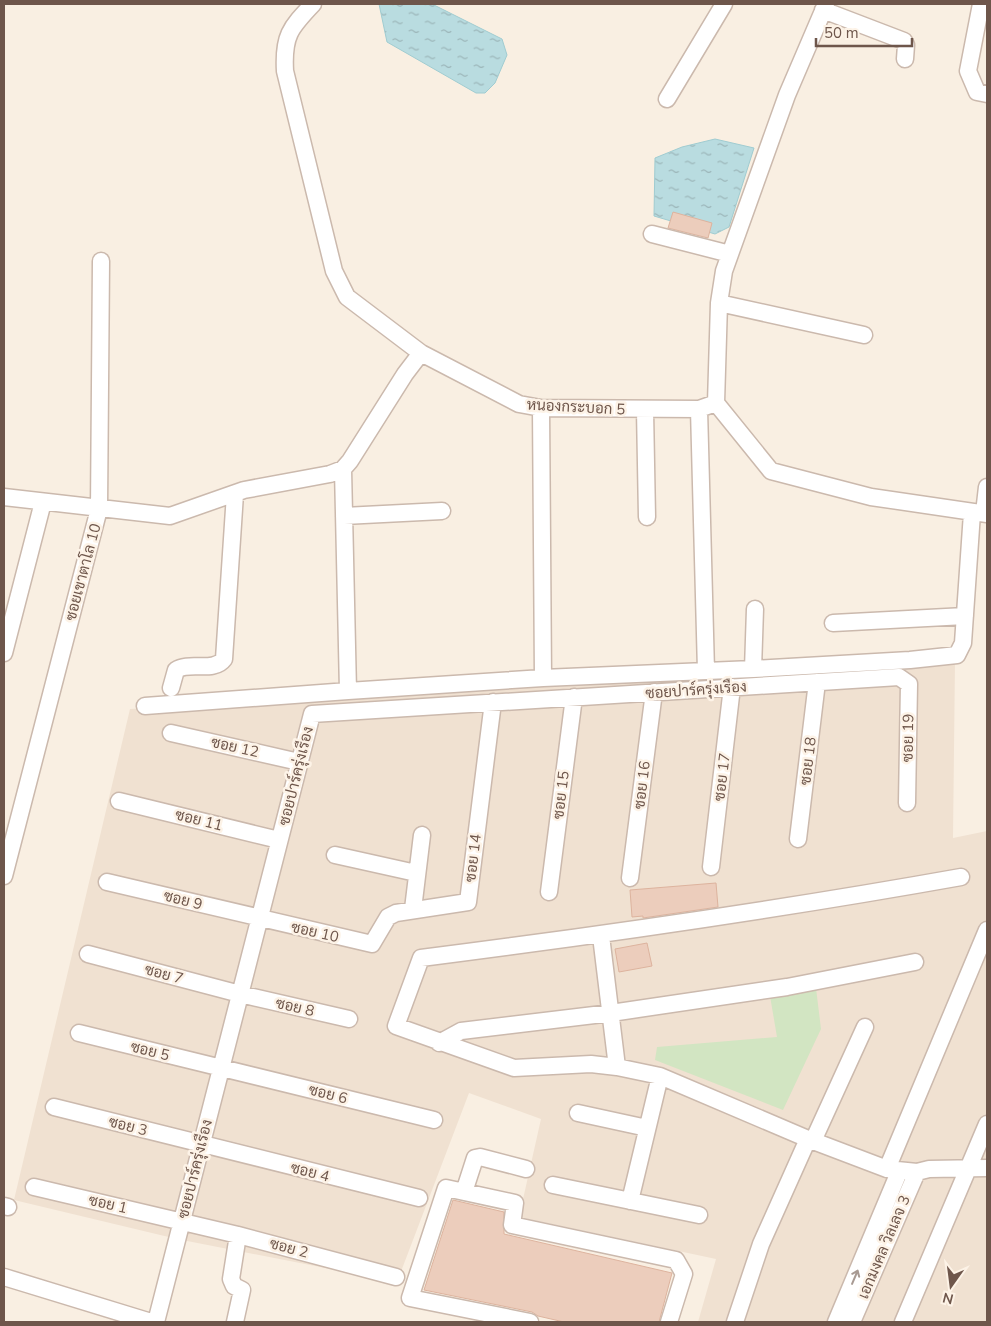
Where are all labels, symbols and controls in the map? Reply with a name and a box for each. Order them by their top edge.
scale bar [816,15,912,47]
text: 50 m [824,23,859,43]
street label: หนองกระบอก 5 [526,394,626,420]
street label: ซอยเขาตาโล 10 [60,521,106,623]
street label: ซอยปาร์ครุ่งเรือง [645,676,747,705]
street label: ซอย 19 [898,714,918,762]
street label: ซอยปาร์ครุ่งเรือง [274,724,319,828]
street label: ซอย 12 [209,732,261,762]
street label: ซอย 18 [795,736,821,786]
street label: ซอย 17 [709,752,735,802]
street label: ซอย 16 [629,760,655,810]
street label: ซอย 15 [548,770,574,820]
street label: ซอย 11 [173,804,225,836]
street label: ซอย 14 [460,833,486,883]
street label: ซอย 9 [161,886,205,914]
street label: ซอย 10 [289,917,341,947]
street label: ซอย 7 [142,959,186,989]
street label: ซอย 8 [274,993,316,1021]
street label: ซอย 5 [128,1037,172,1065]
street label: ซอย 6 [306,1080,350,1108]
street label: ซอย 3 [106,1112,150,1140]
street label: ซอยปาร์ครุ่งเรือง [173,1117,218,1221]
street label: ซอย 4 [288,1158,332,1186]
street label: ซอย 1 [87,1190,129,1218]
street label: เอกมงคล วิลเลจ 3 [853,1192,915,1302]
street label: ซอย 2 [267,1233,311,1263]
north arrow [926,1261,976,1311]
one-way arrow [850,1270,860,1285]
text: N [941,1288,955,1309]

